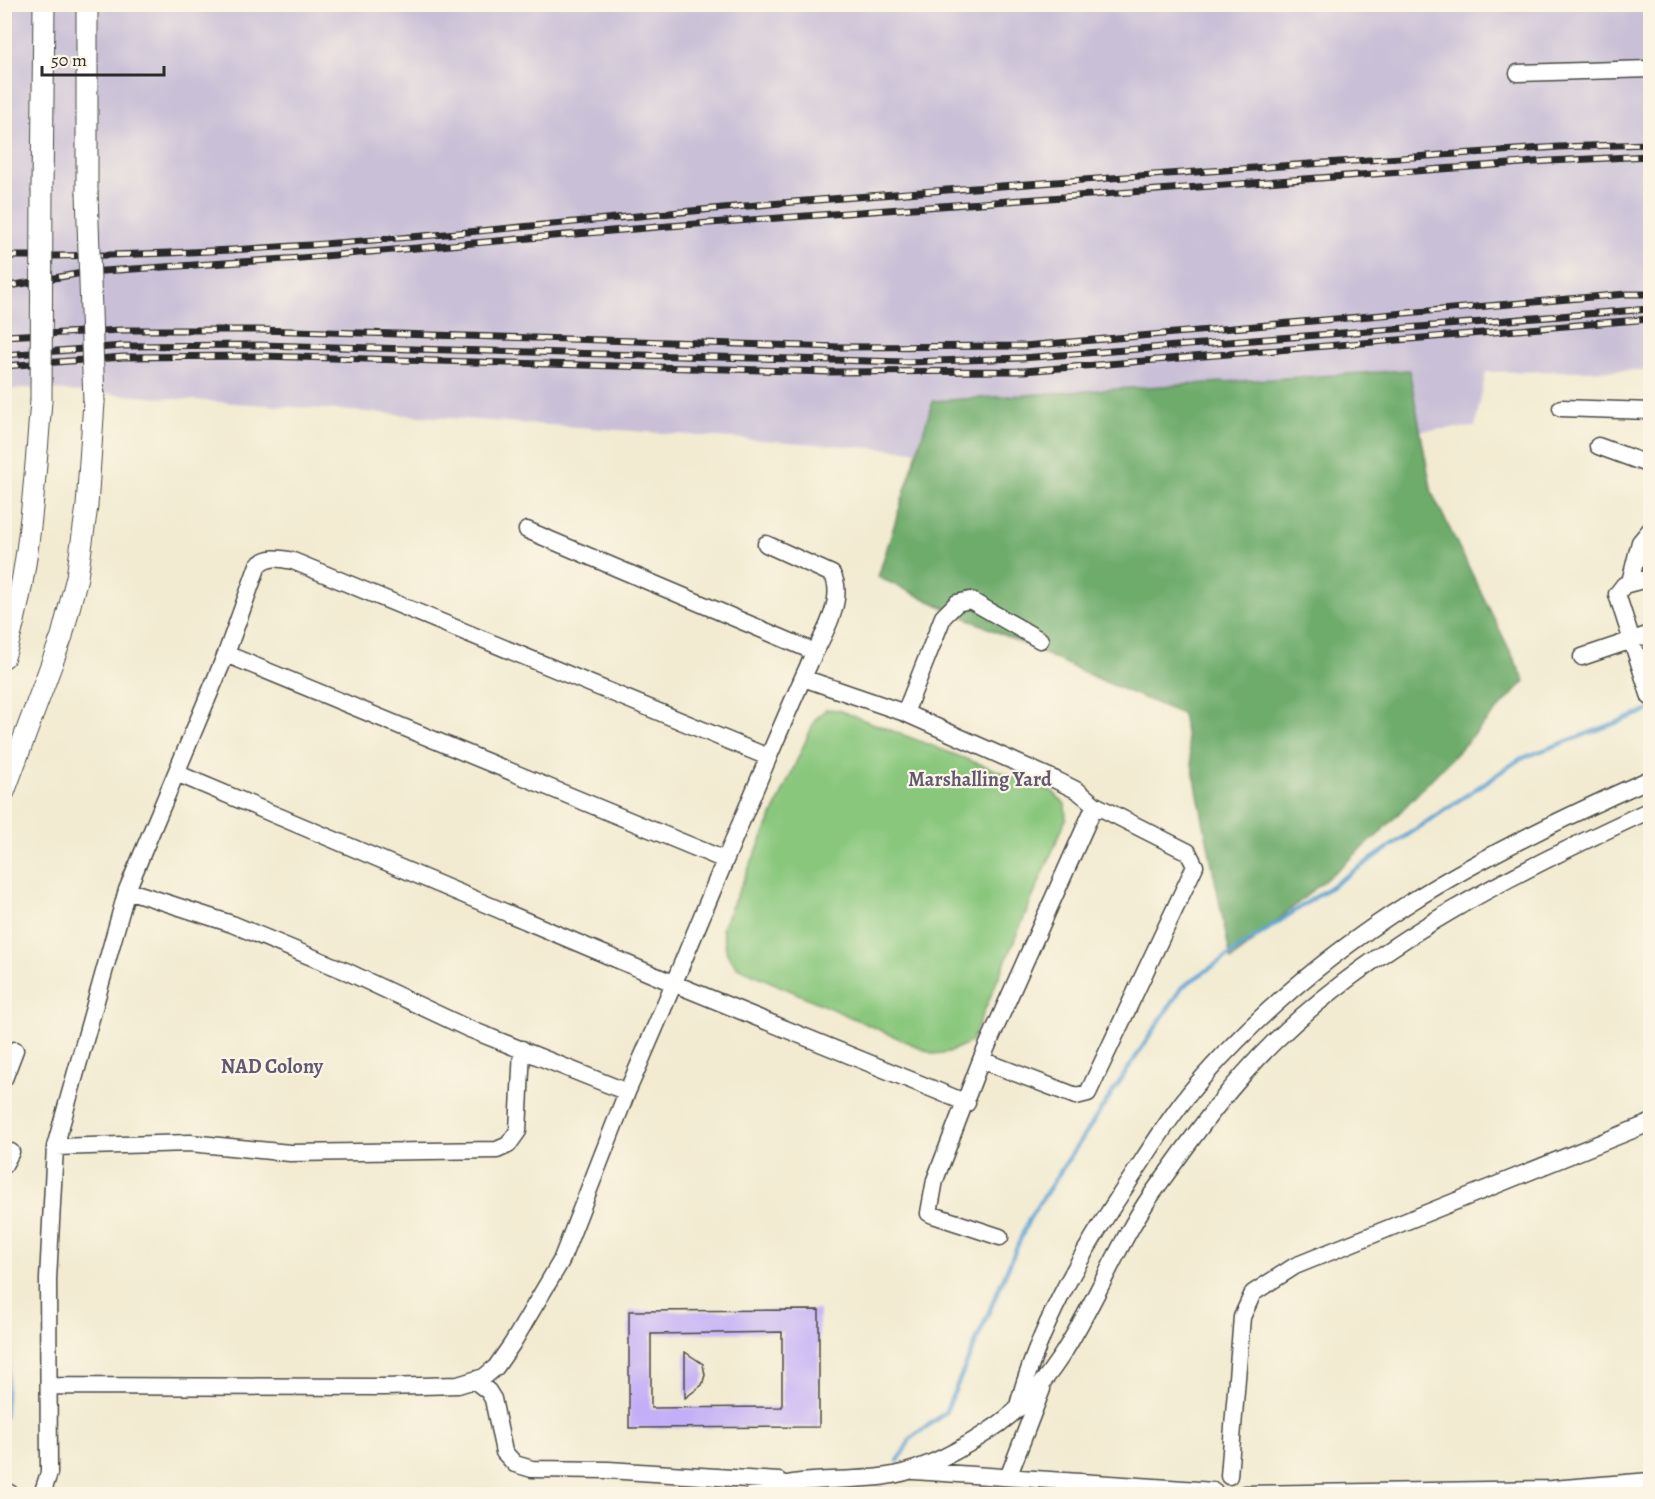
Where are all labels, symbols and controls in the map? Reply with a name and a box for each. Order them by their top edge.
scale bar [42,39,164,77]
text: 50 m [51,48,87,72]
district label: Marshalling Yard [908,766,1052,793]
district label: NAD Colony [221,1053,324,1080]

